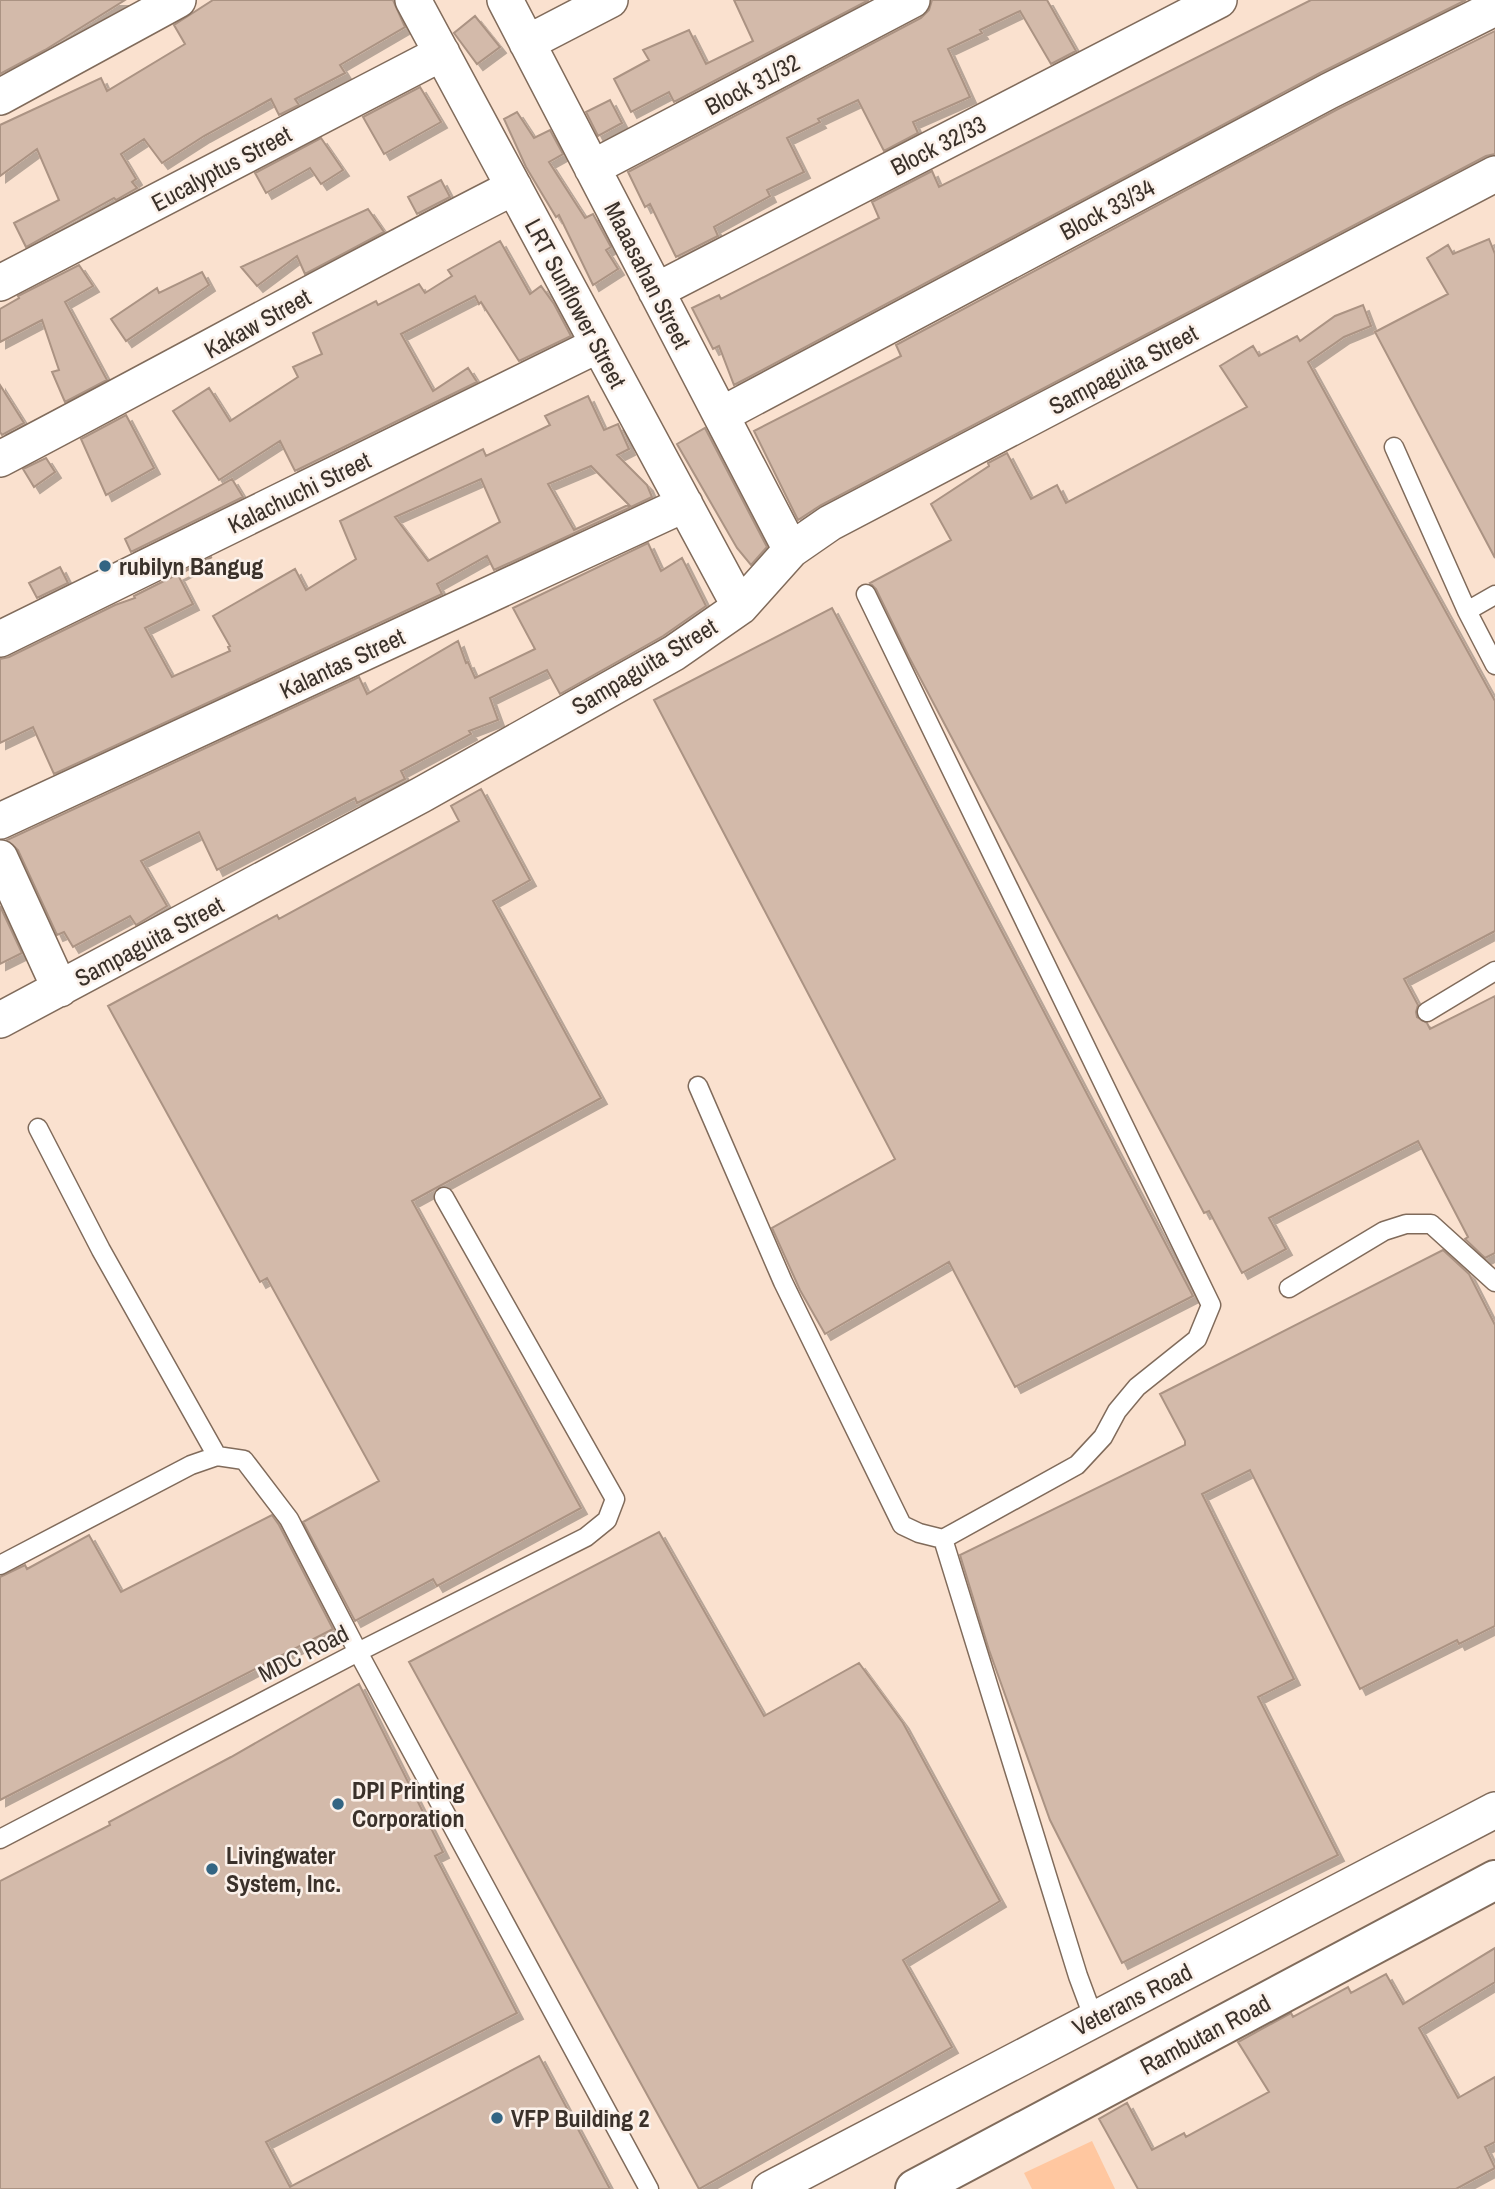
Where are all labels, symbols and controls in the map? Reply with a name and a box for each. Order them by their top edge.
street label: Block 31/32 [699,46,805,122]
street label: Block 32/33 [885,107,991,183]
street label: Eucalyptus Street [145,117,297,218]
street label: Block 33/34 [1054,171,1160,247]
street label: Maaasahan Street [597,196,699,354]
street label: LRT Sunflower Street [518,213,634,394]
street label: Kakaw Street [198,280,316,365]
street label: Sampaguita Street [1043,316,1203,422]
street label: Kalachuchi Street [222,443,376,540]
place label: rubilyn Bangug [119,550,263,582]
marker: rubilyn Bangug [97,558,113,574]
street label: Sampaguita Street [565,610,723,722]
street label: Kalantas Street [274,620,410,706]
street label: Sampaguita Street [69,888,229,994]
street label: MDC Road [252,1617,354,1689]
place label: DPI Printing Corporation [352,1774,465,1834]
marker: DPI Printing Corporation [330,1796,346,1812]
place label: Livingwater System, Inc. [226,1839,341,1899]
marker: Livingwater System, Inc. [204,1861,220,1877]
street label: Veterans Road [1067,1955,1197,2043]
street label: Rambutan Road [1134,1986,1276,2082]
place label: VFP Building 2 [511,2102,650,2134]
marker: VFP Building 2 [489,2110,505,2126]

